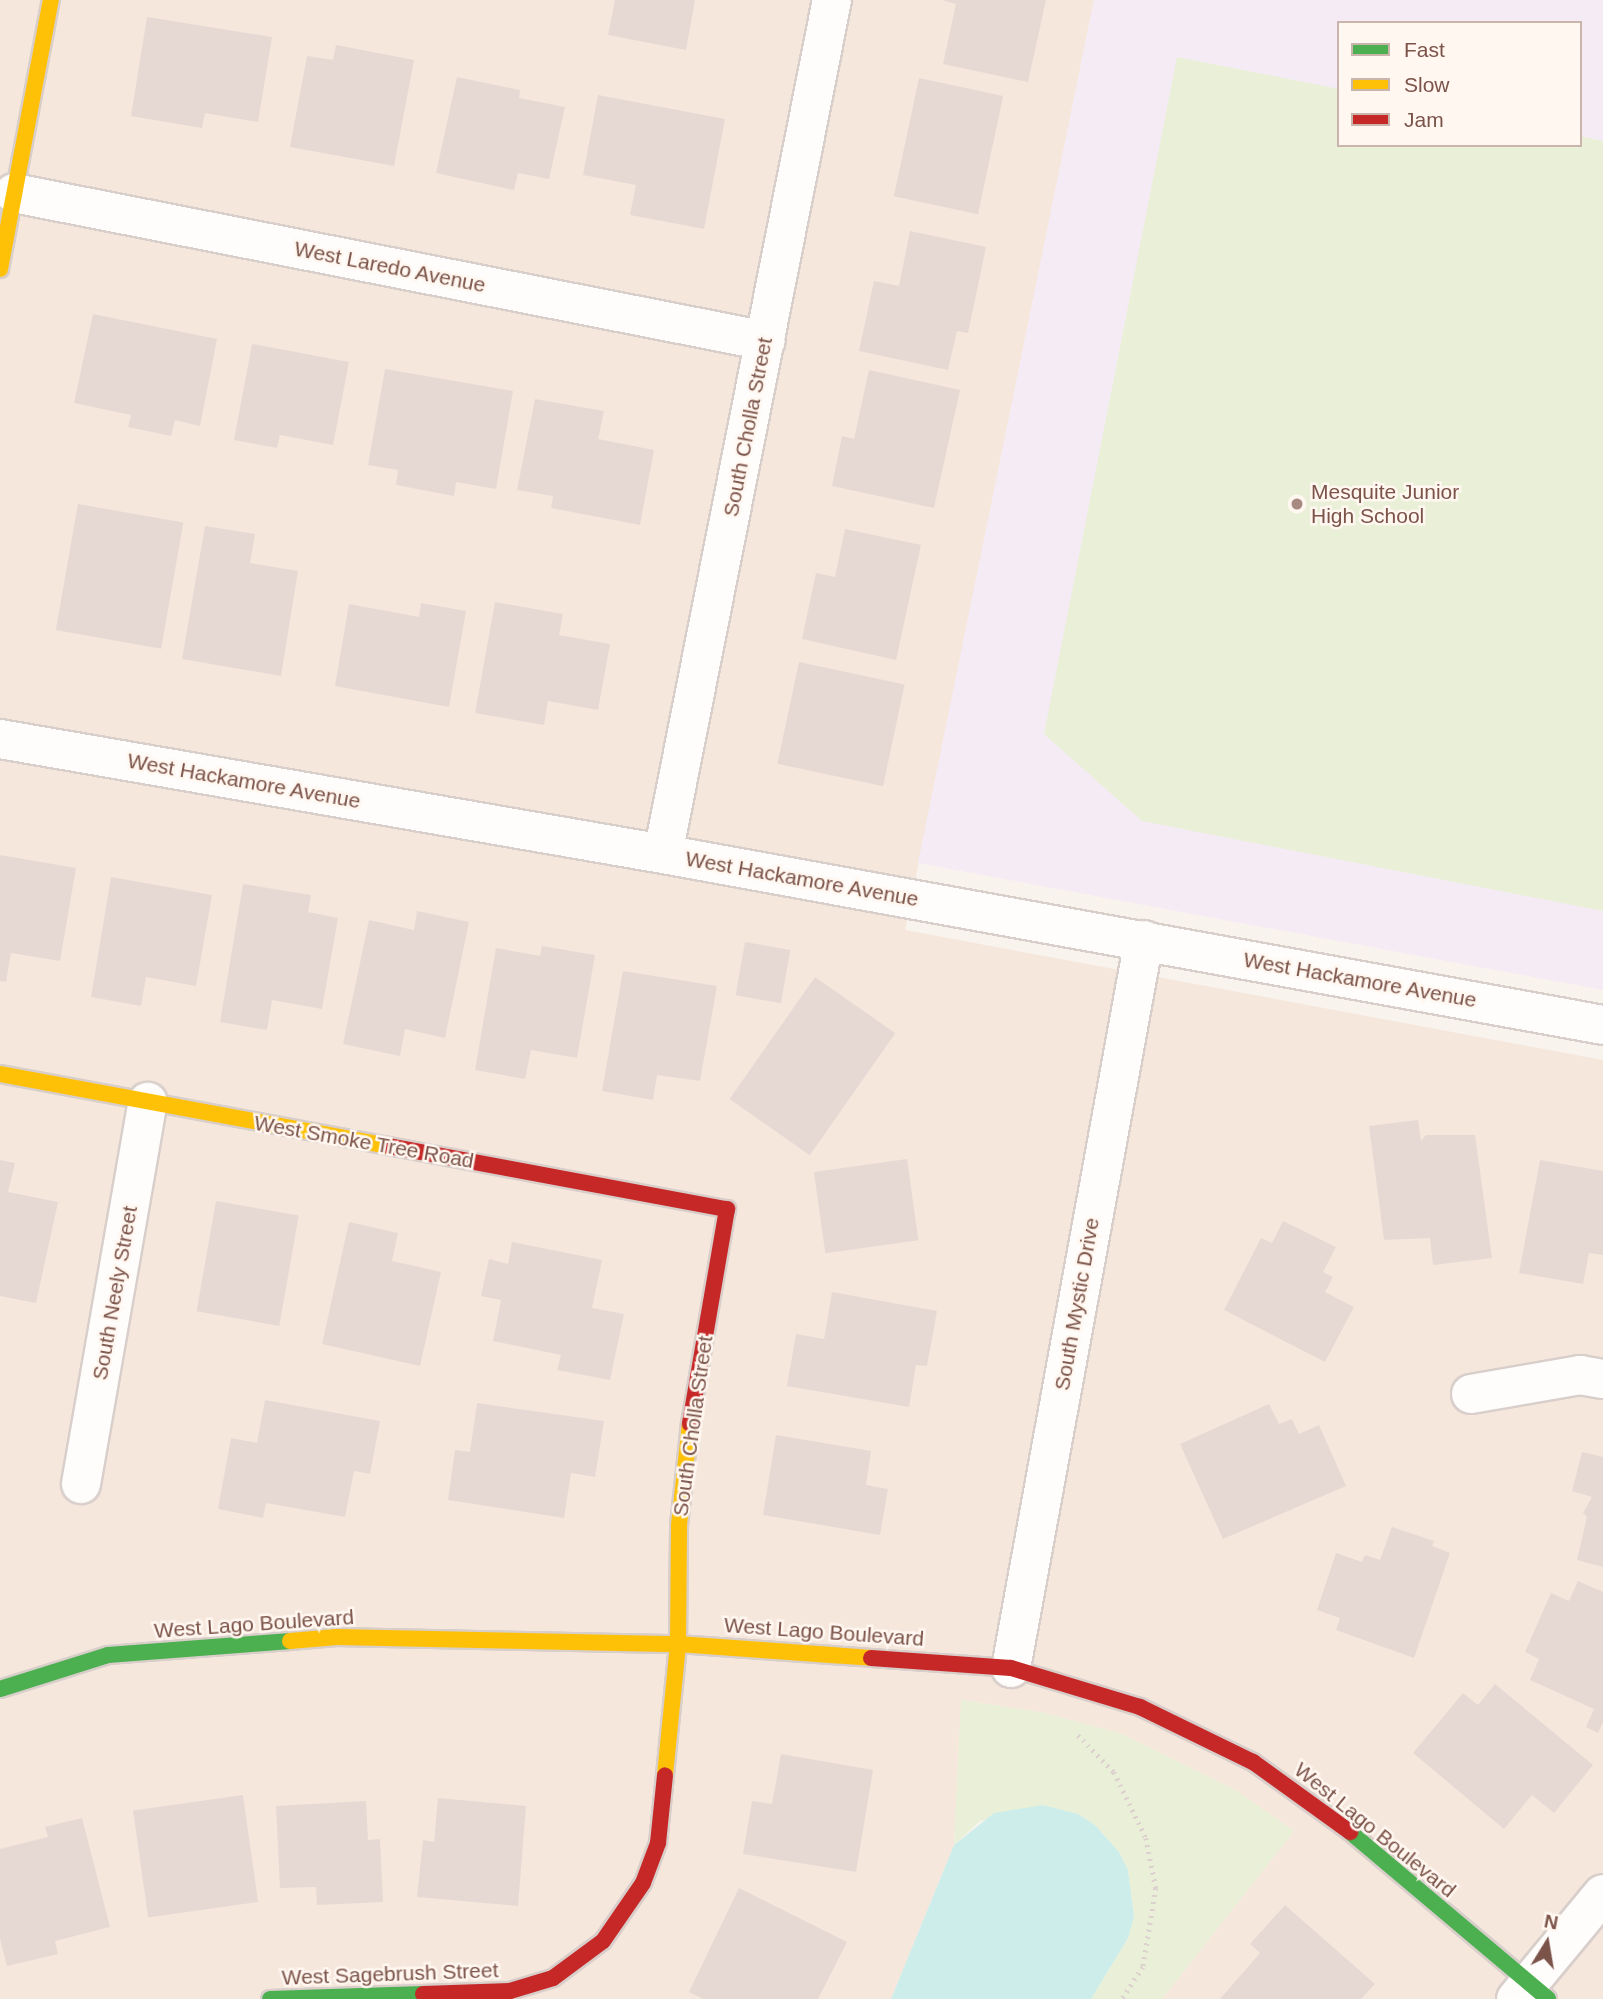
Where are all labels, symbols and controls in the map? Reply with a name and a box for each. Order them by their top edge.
legend [1337,21,1582,147]
text: Fast [1404,38,1445,61]
text: Slow [1404,73,1450,96]
text: Jam [1404,108,1444,131]
street label: West Laredo Avenue [292,236,488,298]
street label: South Cholla Street [718,335,778,519]
place label: Mesquite Junior High School [1311,479,1459,529]
marker: Mesquite Junior High School [1289,496,1305,512]
street label: West Hackamore Avenue [125,748,363,814]
street label: West Hackamore Avenue [683,846,921,912]
street label: West Hackamore Avenue [1241,947,1479,1013]
street label: West Smoke Tree Road [252,1110,476,1174]
street label: South Neely Street [87,1204,143,1382]
street label: South Mystic Drive [1049,1216,1105,1392]
street label: South Cholla Street [668,1334,718,1518]
street label: West Lago Boulevard [153,1604,355,1644]
street label: West Lago Boulevard [723,1612,925,1652]
street label: West Lago Boulevard [1289,1757,1461,1903]
north arrow [1512,1908,1582,1978]
text: N [1542,1910,1560,1934]
street label: West Sagebrush Street [281,1958,499,1990]

